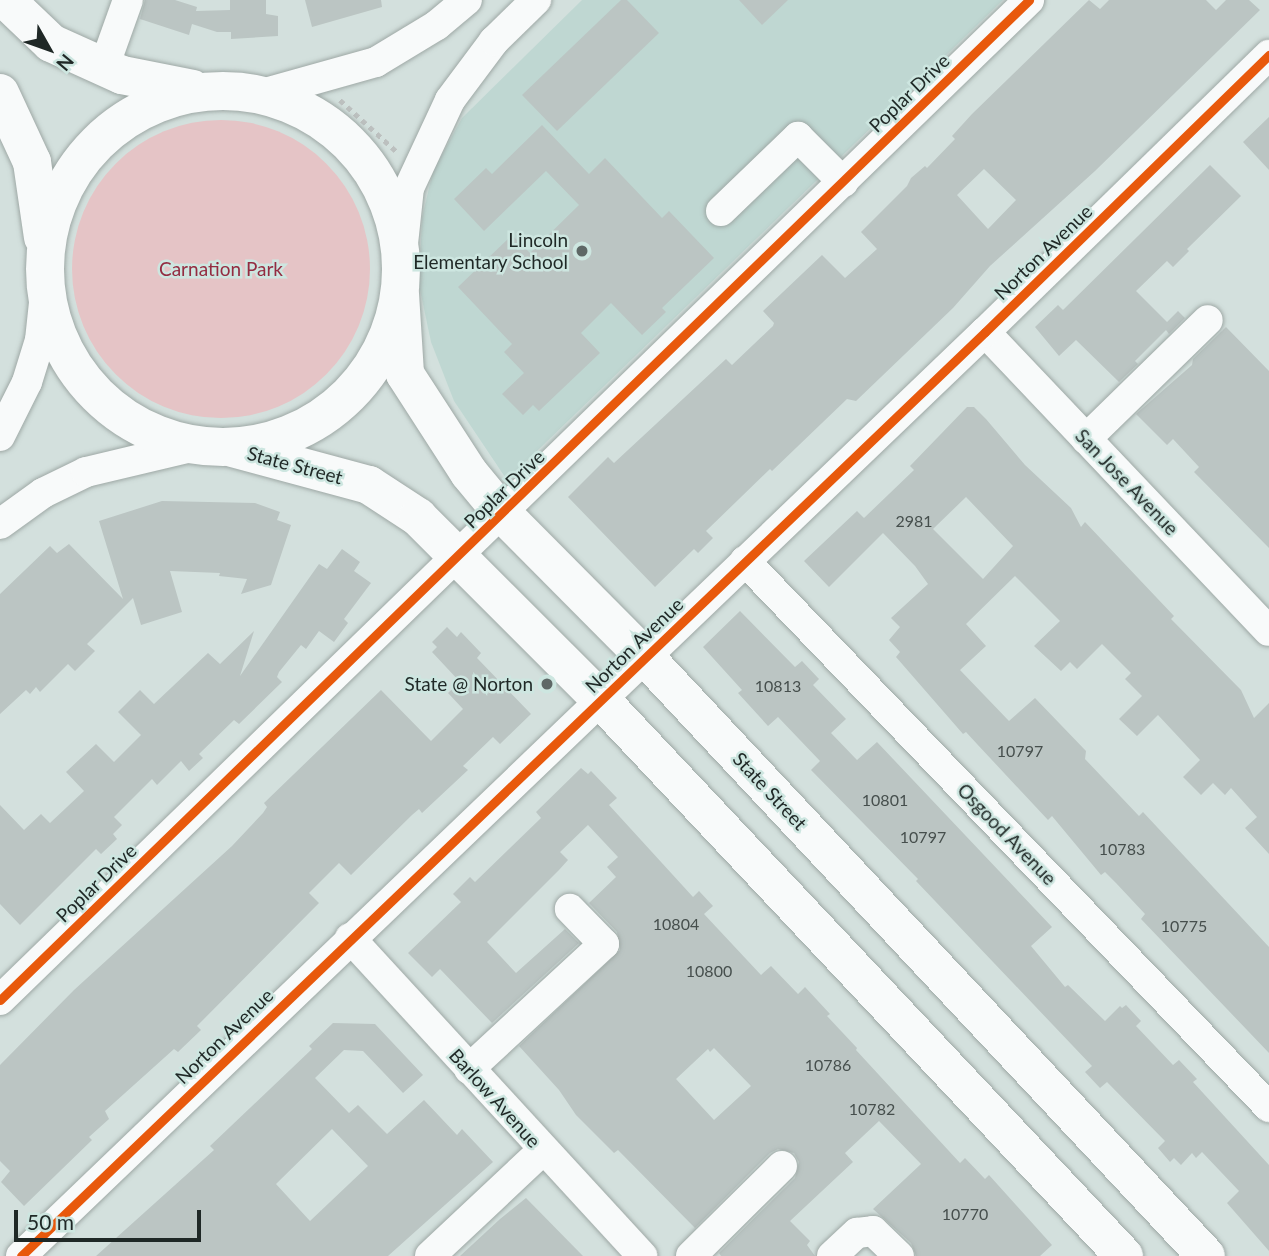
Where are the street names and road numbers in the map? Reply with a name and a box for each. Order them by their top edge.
street label: Poplar Drive [864,49,954,137]
street label: Norton Avenue [989,199,1097,305]
street label: San Jose Avenue [1070,424,1184,540]
street label: State Street [245,441,345,489]
street label: Poplar Drive [459,445,549,533]
street label: Norton Avenue [580,592,688,698]
street label: State Street [728,747,812,835]
street label: Osgood Avenue [953,778,1061,890]
street label: Poplar Drive [51,839,141,927]
street label: Norton Avenue [170,983,278,1089]
street label: Barlow Avenue [444,1043,546,1153]

